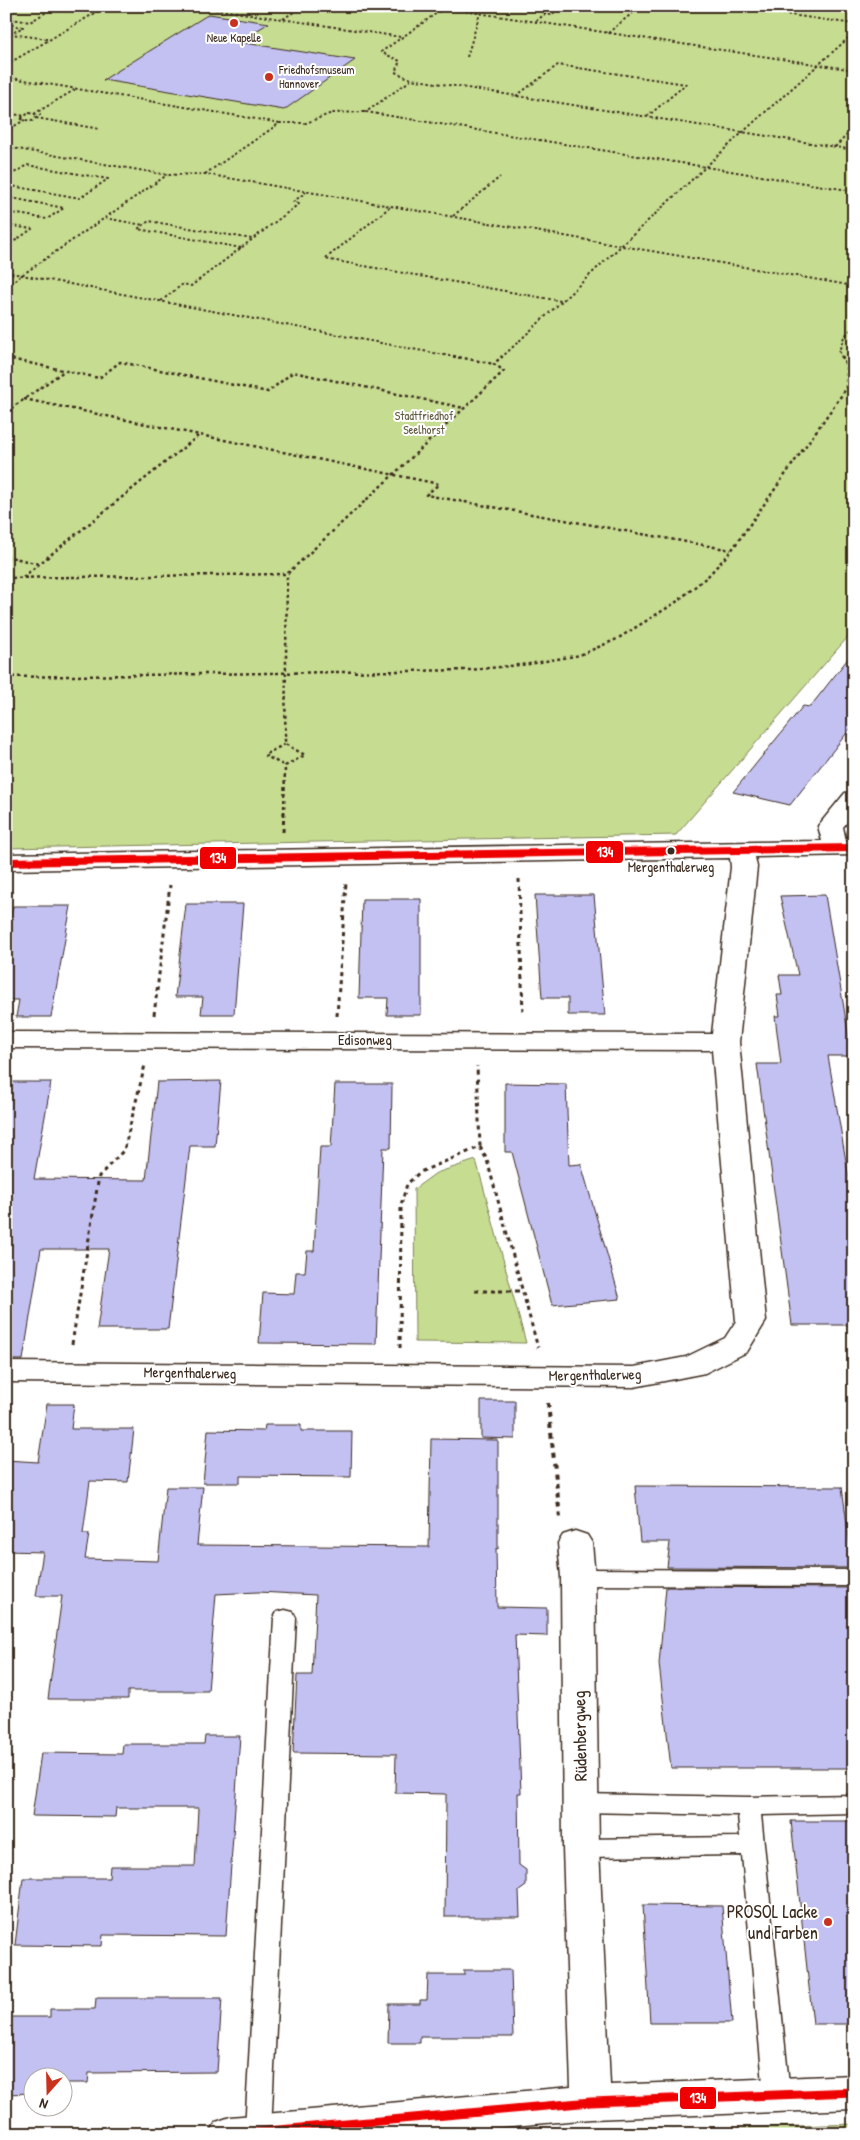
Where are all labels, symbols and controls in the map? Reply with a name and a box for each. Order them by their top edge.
marker: Neue Kapelle [228,17,240,29]
place label: Neue Kapelle [207,29,261,46]
place label: Friedhofsmuseum Hannover [278,61,354,92]
marker: Friedhofsmuseum Hannover [263,71,275,83]
park label: Stadtfriedhof Seelhorst [395,407,454,438]
line badge: 134 [585,840,624,864]
text: 134 [597,842,614,861]
line badge: 134 [199,846,237,870]
marker: Mergenthalerweg [666,846,676,856]
text: 134 [210,848,227,867]
place label: Mergenthalerweg [628,857,714,877]
street label: Edisonweg [338,1029,392,1050]
street label: Mergenthalerweg [143,1361,237,1384]
street label: Mergenthalerweg [548,1363,642,1386]
street label: Rüdenbergweg [566,1690,593,1782]
place label: PROSOL Lacke und Farben [727,1899,818,1945]
marker: PROSOL Lacke und Farben [822,1916,834,1928]
north arrow [22,2068,72,2118]
line badge: 134 [679,2086,717,2110]
text: 134 [690,2088,707,2107]
text: N [36,2094,50,2115]

